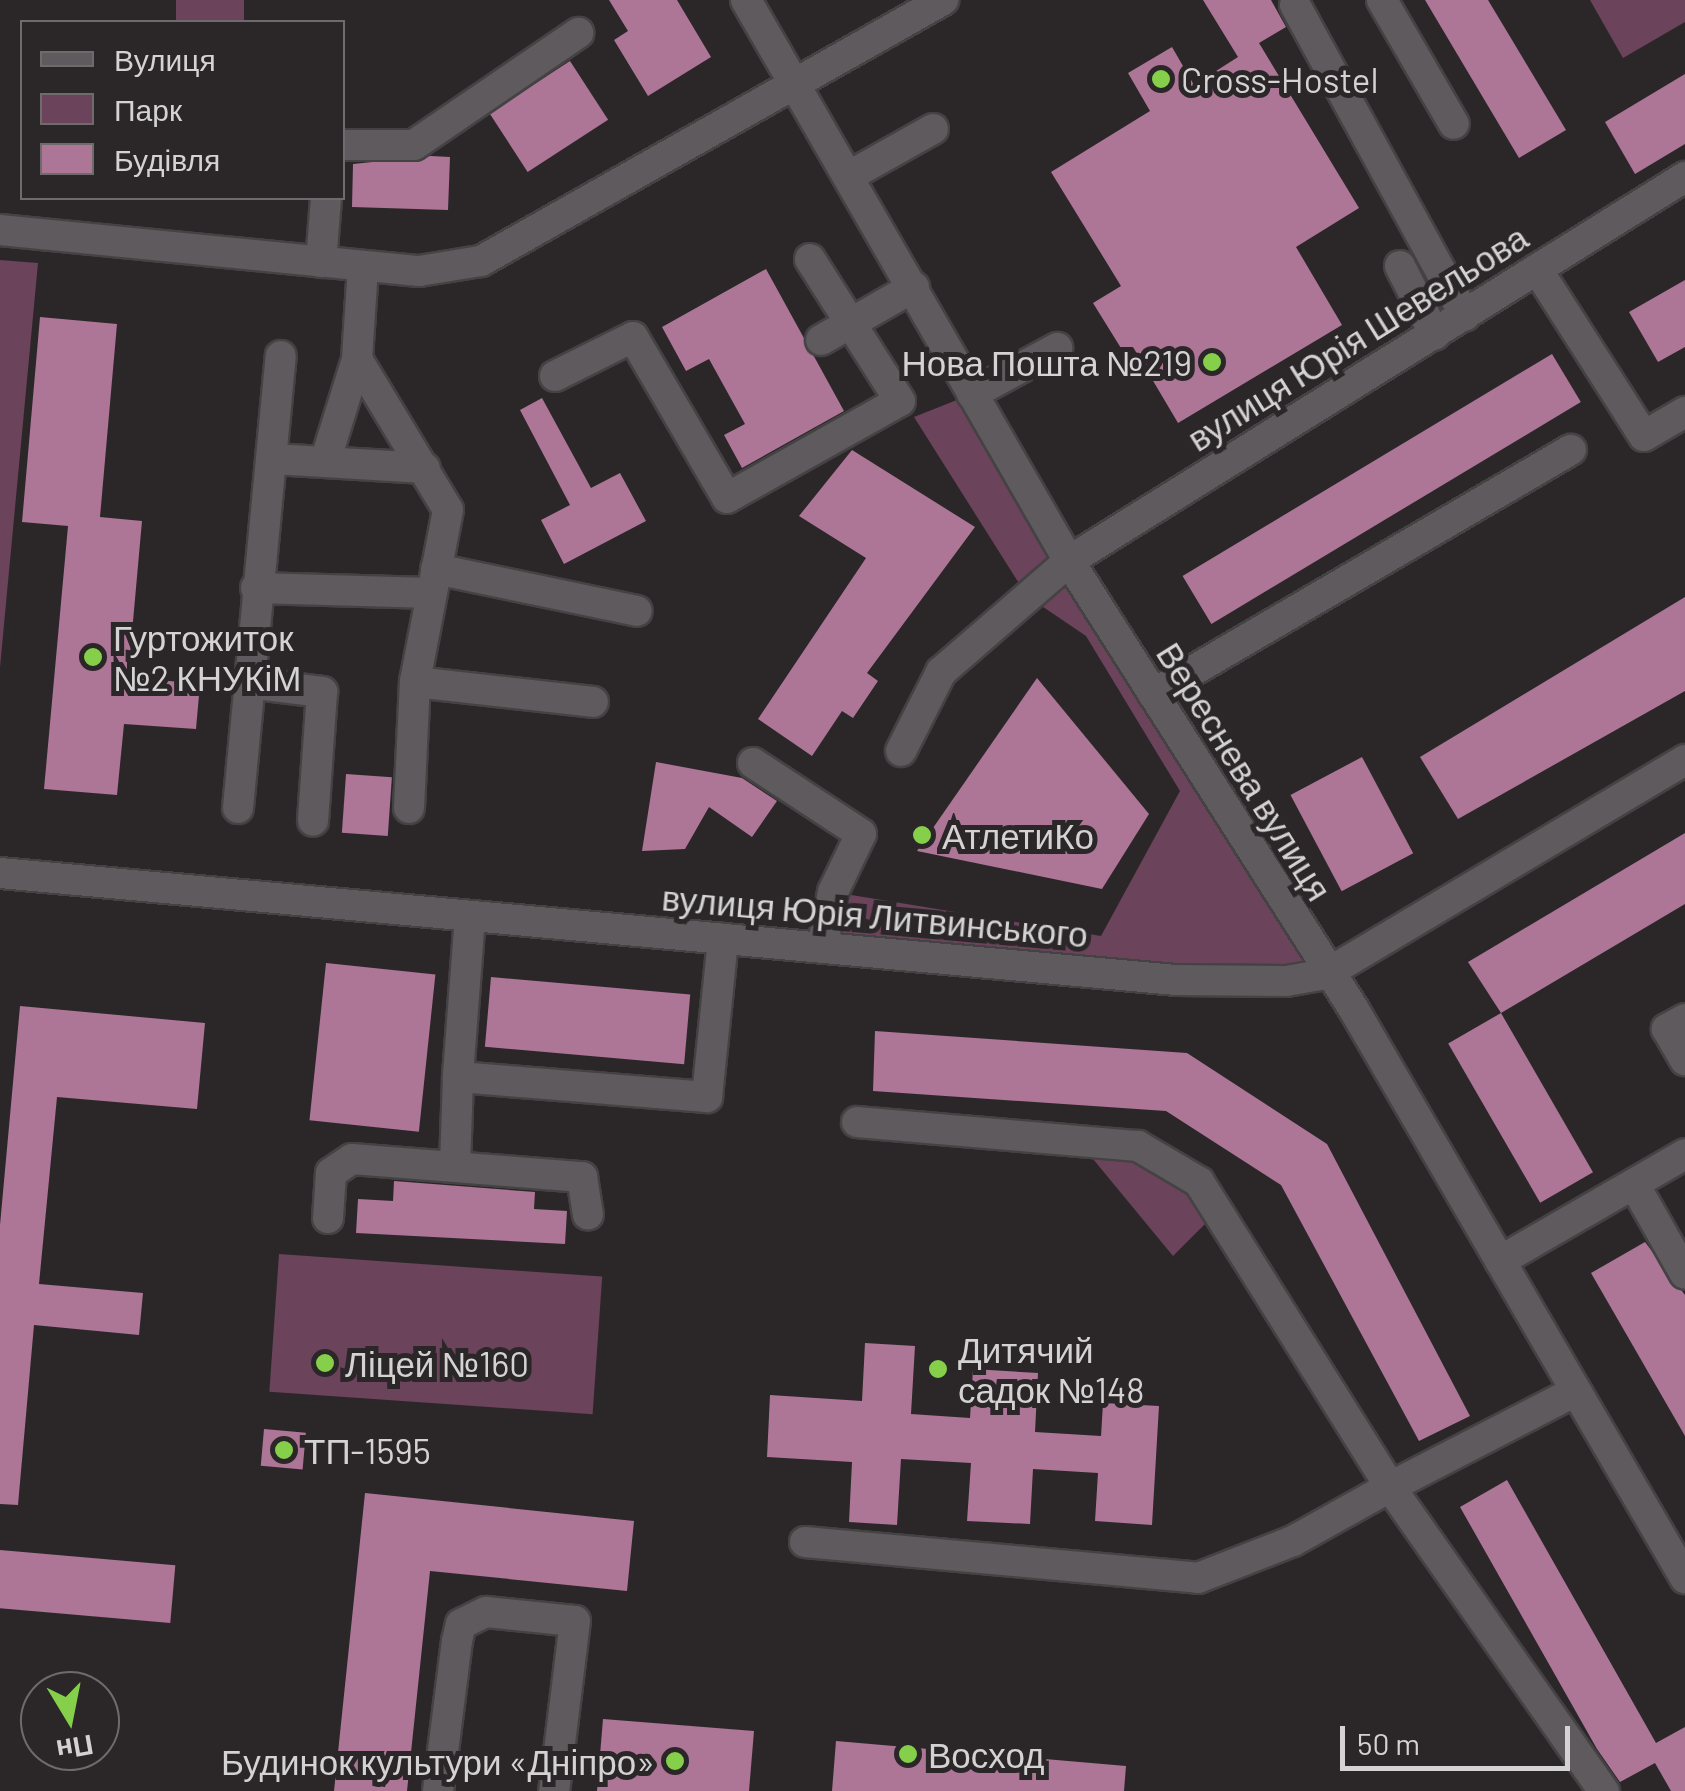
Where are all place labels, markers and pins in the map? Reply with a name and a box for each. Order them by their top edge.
place label: Cross-Hostel [1181,58,1379,100]
marker: Cross-Hostel [1150,68,1172,90]
place label: Нова Пошта №219 [901,341,1192,383]
marker: Нова Пошта №219 [1201,351,1223,373]
place label: Гуртожиток №2 КНУКіМ [113,616,302,698]
marker: Гуртожиток №2 КНУКіМ [82,646,104,668]
place label: АтлетиКо [942,814,1094,856]
marker: АтлетиКо [911,824,933,846]
place label: Дитячий садок №148 [958,1328,1144,1410]
place label: Ліцей №160 [345,1342,529,1384]
marker: Ліцей №160 [314,1352,336,1374]
marker: Дитячий садок №148 [927,1358,949,1380]
place label: ТП-1595 [304,1429,431,1471]
marker: ТП-1595 [273,1439,295,1461]
place label: Восход [928,1733,1045,1775]
place label: Будинок культури «Дніпро» [221,1740,655,1782]
marker: Восход [897,1743,919,1765]
marker: Будинок культури «Дніпро» [664,1750,686,1772]

